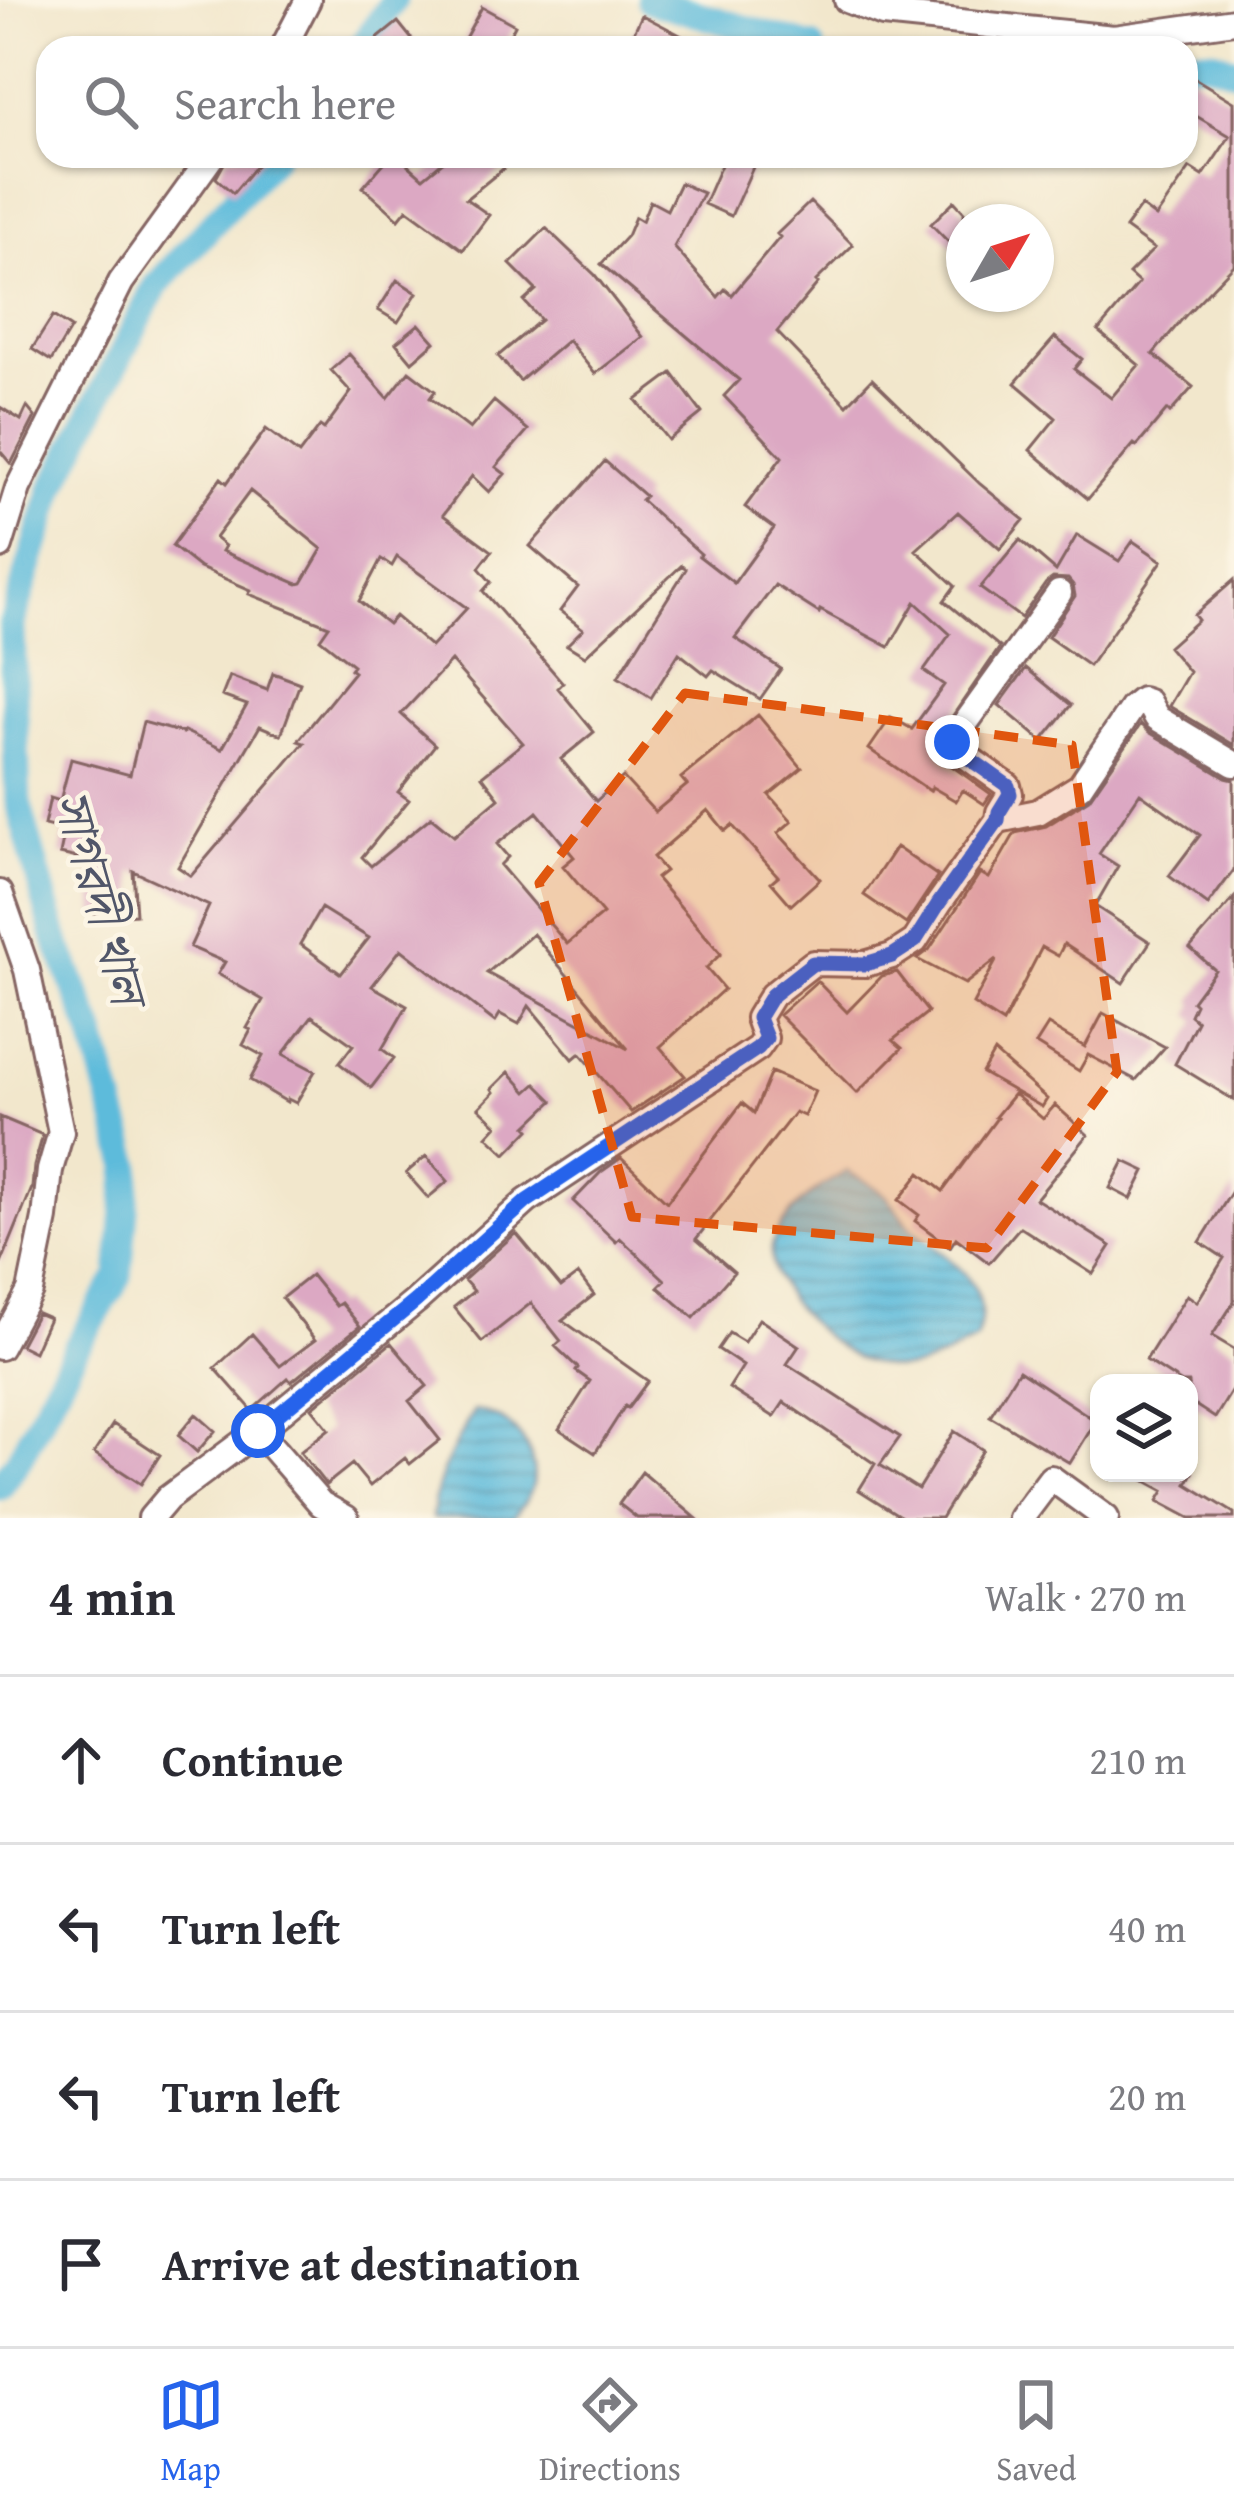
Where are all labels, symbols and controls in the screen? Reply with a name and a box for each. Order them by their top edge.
search box [36,36,1198,168]
icon: search [78,69,144,135]
text: Search here [174,70,396,135]
north arrow [946,204,1054,312]
route end [925,715,979,769]
water label: সাগরদী খাল [34,782,169,1021]
map controls [1090,1374,1198,1482]
button: layers [1090,1374,1198,1482]
route start [231,1404,285,1458]
text: 4 min [48,1559,175,1634]
text: Walk · 270 m [985,1568,1186,1625]
icon: ahead [48,1727,114,1793]
text: Continue [162,1727,343,1792]
text: 210 m [1089,1731,1186,1788]
icon: left [48,1895,114,1961]
text: Turn left [162,1895,340,1960]
text: 40 m [1108,1899,1186,1956]
icon: left [48,2063,114,2129]
text: Turn left [162,2063,340,2128]
text: 20 m [1108,2067,1186,2124]
icon: arrive [48,2231,114,2297]
text: Arrive at destination [162,2231,580,2296]
tab: Map [158,2372,224,2492]
tab: Directions [539,2372,681,2492]
tab: Saved [996,2372,1076,2492]

